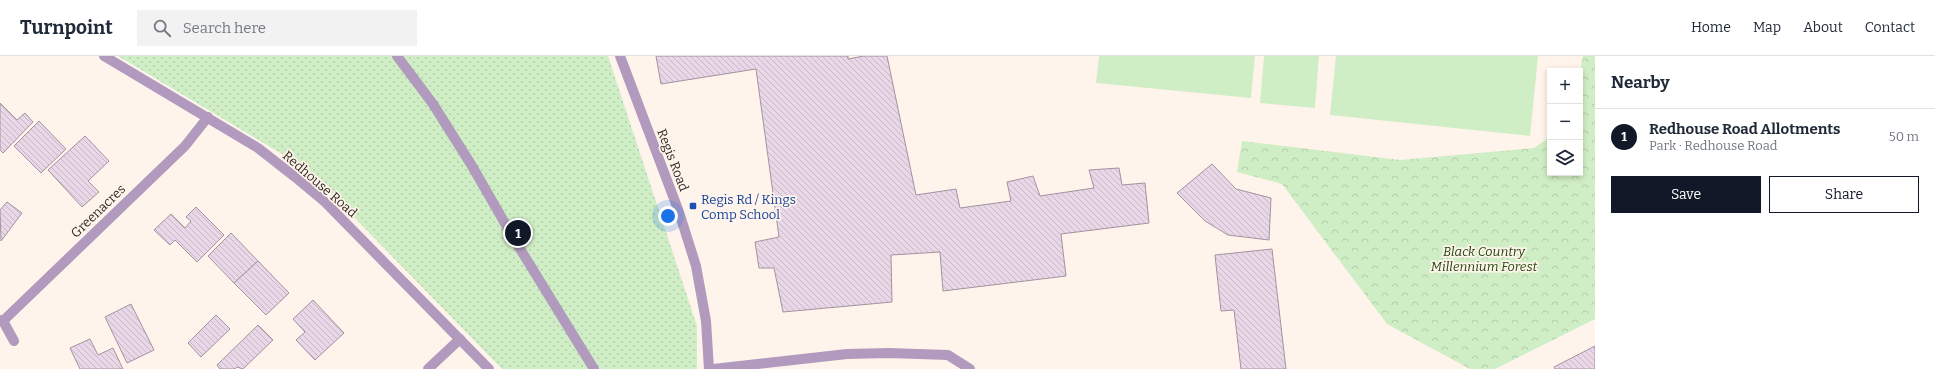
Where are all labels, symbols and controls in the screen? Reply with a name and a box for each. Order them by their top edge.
search box [137,10,417,46]
text: Turnpoint [20,16,113,39]
icon: search [151,17,173,39]
text: Search here [183,19,266,37]
text: Home [1691,19,1731,36]
text: Map [1753,19,1781,36]
text: About [1803,19,1843,36]
text: Contact [1865,19,1915,36]
map controls [1547,68,1583,176]
button: + [1547,68,1583,104]
text: Nearby [1611,72,1670,93]
button: − [1547,104,1583,140]
text: Redhouse Road Allotments [1649,120,1840,138]
street label: Regis Road [654,127,692,194]
text: 1 [1621,129,1627,144]
text: 50 m [1889,129,1919,144]
text: Park · Redhouse Road [1649,138,1778,153]
button: layers [1547,140,1583,176]
street label: Redhouse Road [280,148,360,220]
button: Save [1611,176,1761,213]
button: Share [1769,176,1919,213]
street label: Greenacres [68,181,128,241]
place label: Regis Rd / Kings Comp School [701,192,796,222]
marker: Regis Rd / Kings Comp School [688,201,698,211]
your location [658,206,678,226]
pin: 1 [505,218,531,248]
park label: Black Country Millennium Forest [1431,244,1538,274]

